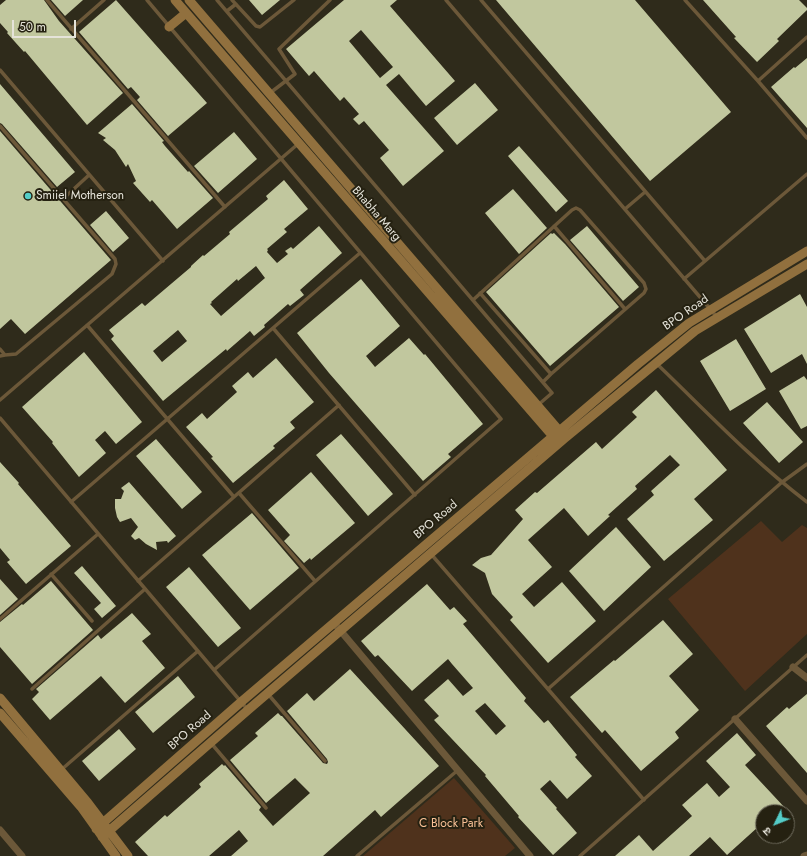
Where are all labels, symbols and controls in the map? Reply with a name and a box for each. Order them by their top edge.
scale bar [14,12,78,38]
text: 50 m [19,18,46,36]
street label: Bhabha Marg [348,184,404,244]
place label: Smiiel Motherson [36,189,124,203]
marker: Smiiel Motherson [23,191,33,201]
street label: BPO Road [660,292,712,334]
street label: BPO Road [411,498,461,542]
street label: BPO Road [166,708,214,754]
north arrow [755,804,795,844]
park label: C Block Park [419,817,483,831]
text: उ [759,824,775,839]

